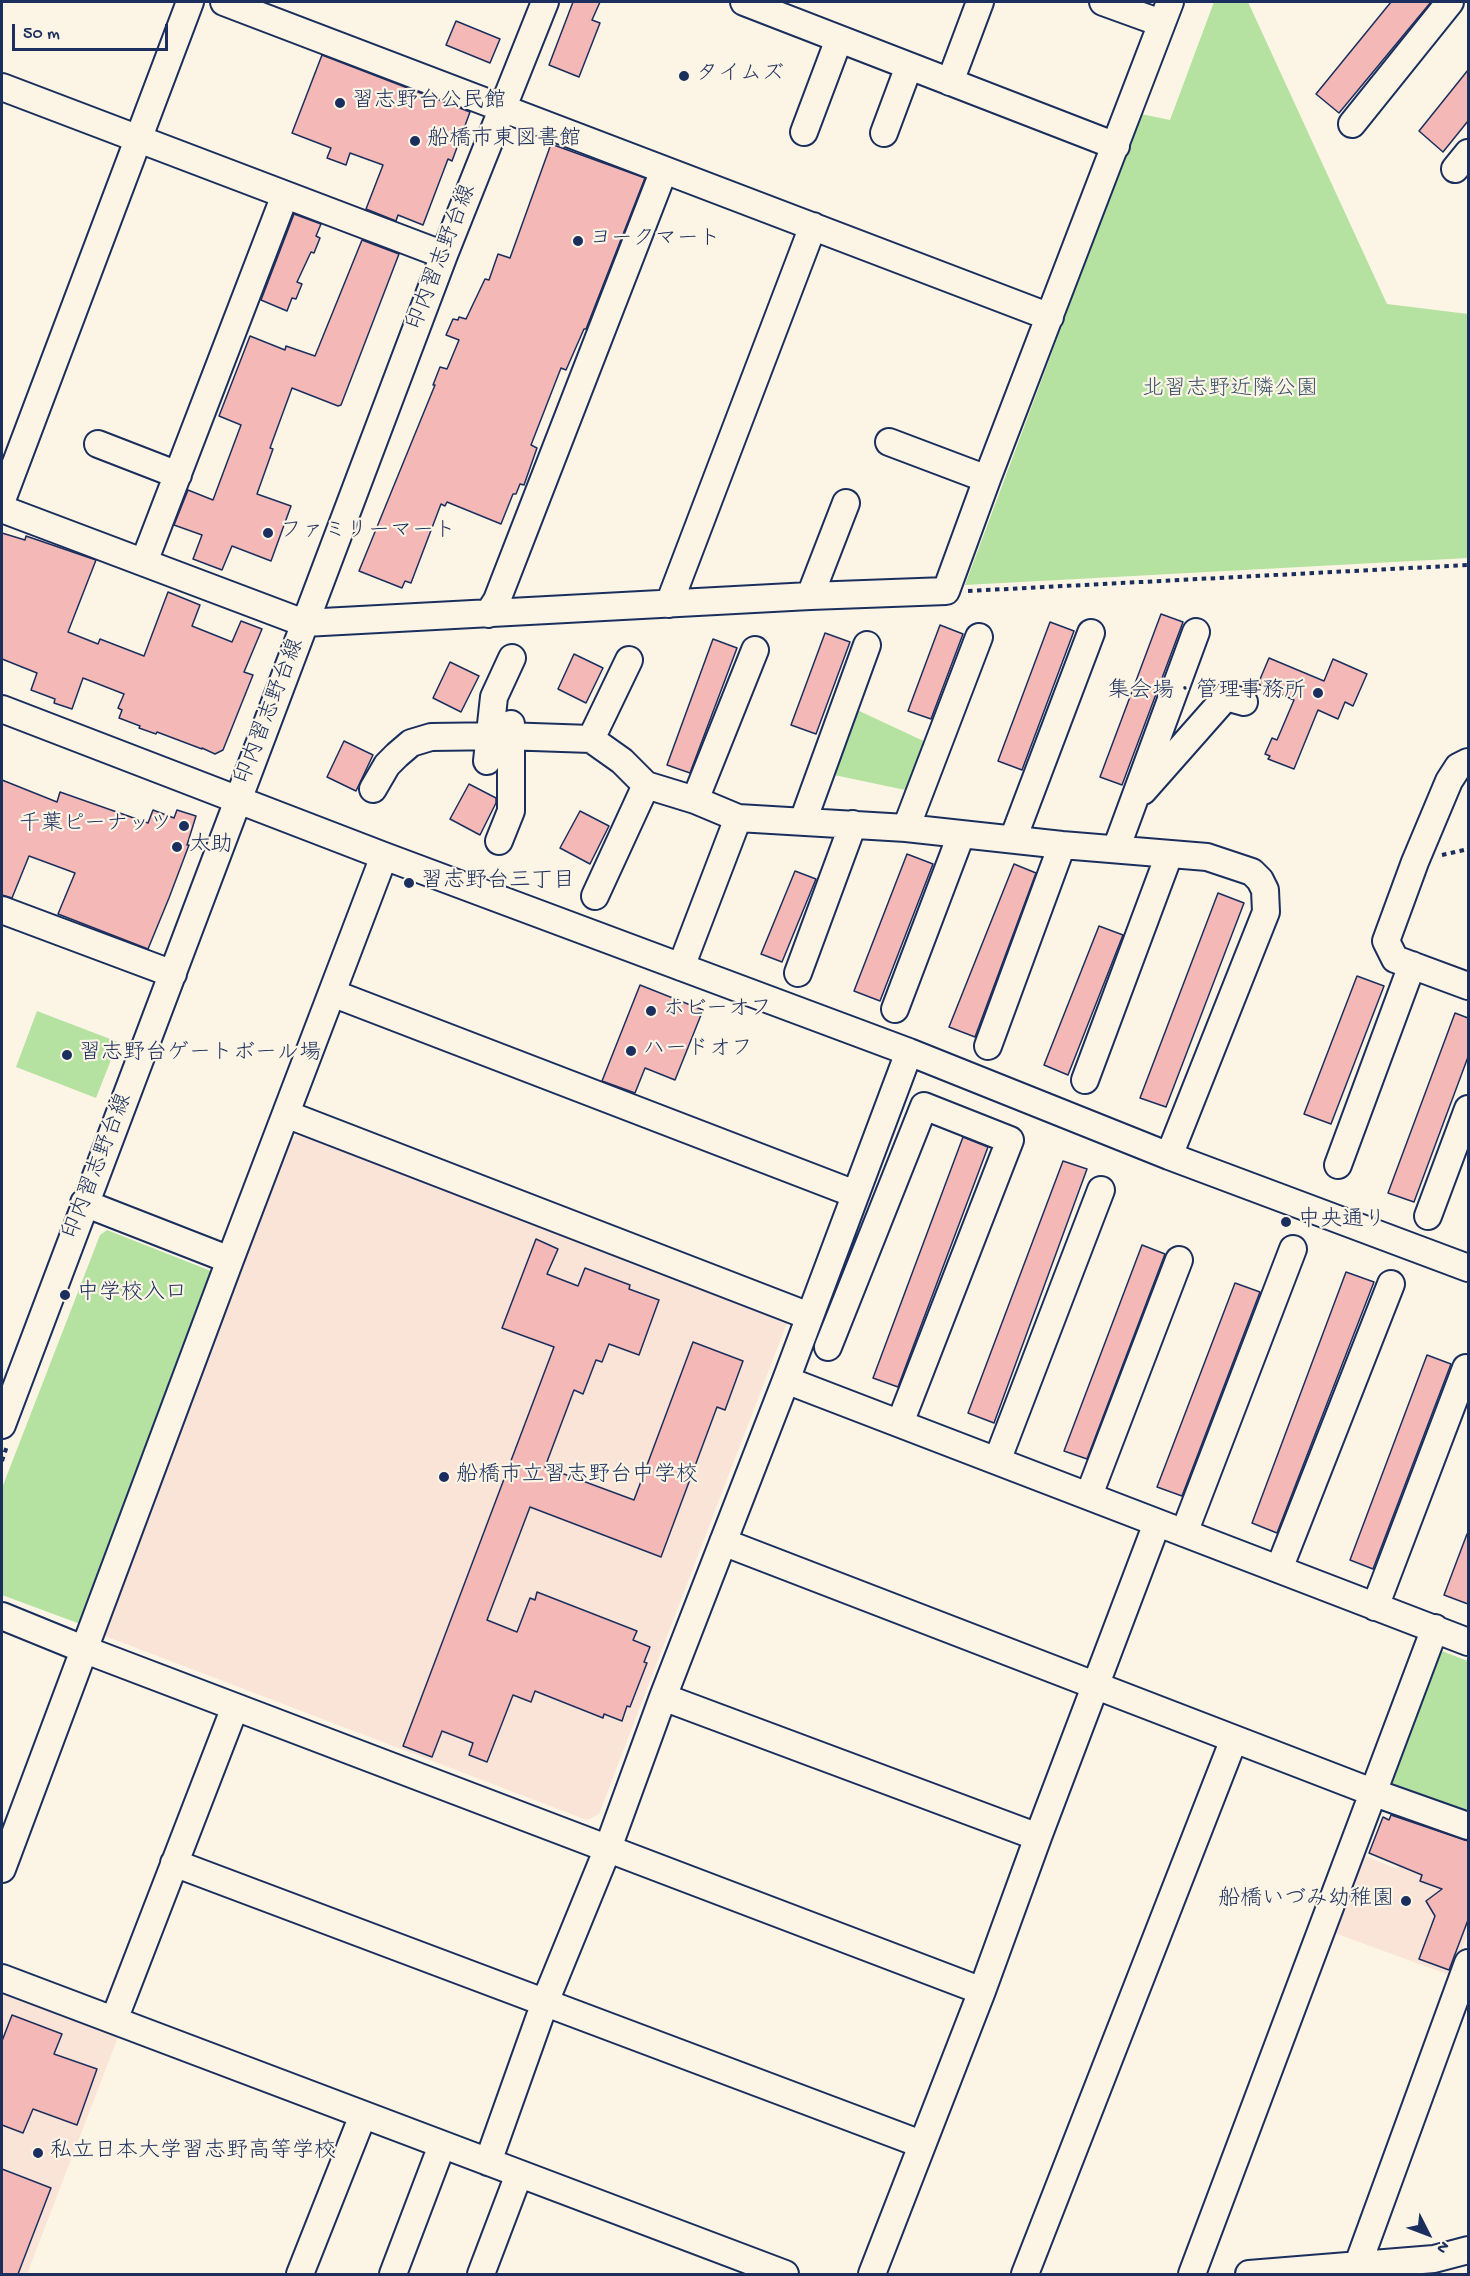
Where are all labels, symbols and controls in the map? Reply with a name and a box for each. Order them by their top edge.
scale bar [15,12,171,50]
text: 50 m [23,24,60,45]
place label: タイムズ [696,63,784,89]
marker: タイムズ [677,69,691,83]
place label: 習志野台公民館 [352,90,506,116]
marker: 習志野台公民館 [333,96,347,110]
place label: 船橋市東図書館 [427,128,581,154]
marker: 船橋市東図書館 [408,134,422,148]
street label: 印内習志野台線 [403,181,483,335]
place label: ヨークマート [590,228,721,254]
marker: ヨークマート [571,234,585,248]
park label: 北習志野近隣公園 [1142,378,1318,404]
place label: ファミリーマート [280,520,456,546]
marker: ファミリーマート [261,526,275,540]
street label: 印内習志野台線 [231,635,311,789]
place label: 集会場・管理事務所 [1108,680,1306,706]
marker: 集会場・管理事務所 [1311,686,1325,700]
place label: 千葉ピーナッツ [19,813,172,839]
marker: 千葉ピーナッツ [177,819,191,833]
place label: 太助 [189,834,233,860]
marker: 太助 [170,840,184,854]
place label: 習志野台三丁目 [421,870,575,896]
marker: 習志野台三丁目 [402,876,416,890]
place label: ホビーオフ [663,998,772,1024]
marker: ホビーオフ [644,1004,658,1018]
place label: ハードオフ [643,1038,753,1064]
place label: 習志野台ゲートボール場 [79,1042,321,1068]
marker: ハードオフ [624,1044,638,1058]
marker: 習志野台ゲートボール場 [60,1048,74,1062]
street label: 印内習志野台線 [59,1090,139,1244]
place label: 中央通り [1298,1209,1386,1235]
marker: 中央通り [1279,1215,1293,1229]
place label: 中学校入口 [77,1282,187,1308]
marker: 中学校入口 [58,1288,72,1302]
place label: 船橋市立習志野台中学校 [456,1464,698,1490]
marker: 船橋市立習志野台中学校 [437,1470,451,1484]
place label: 船橋いづみ幼稚園 [1218,1888,1394,1914]
marker: 船橋いづみ幼稚園 [1399,1894,1413,1908]
place label: 私立日本大学習志野高等学校 [50,2140,336,2166]
marker: 私立日本大学習志野高等学校 [31,2146,45,2160]
north arrow [1398,2204,1458,2264]
text: N [1431,2236,1452,2257]

